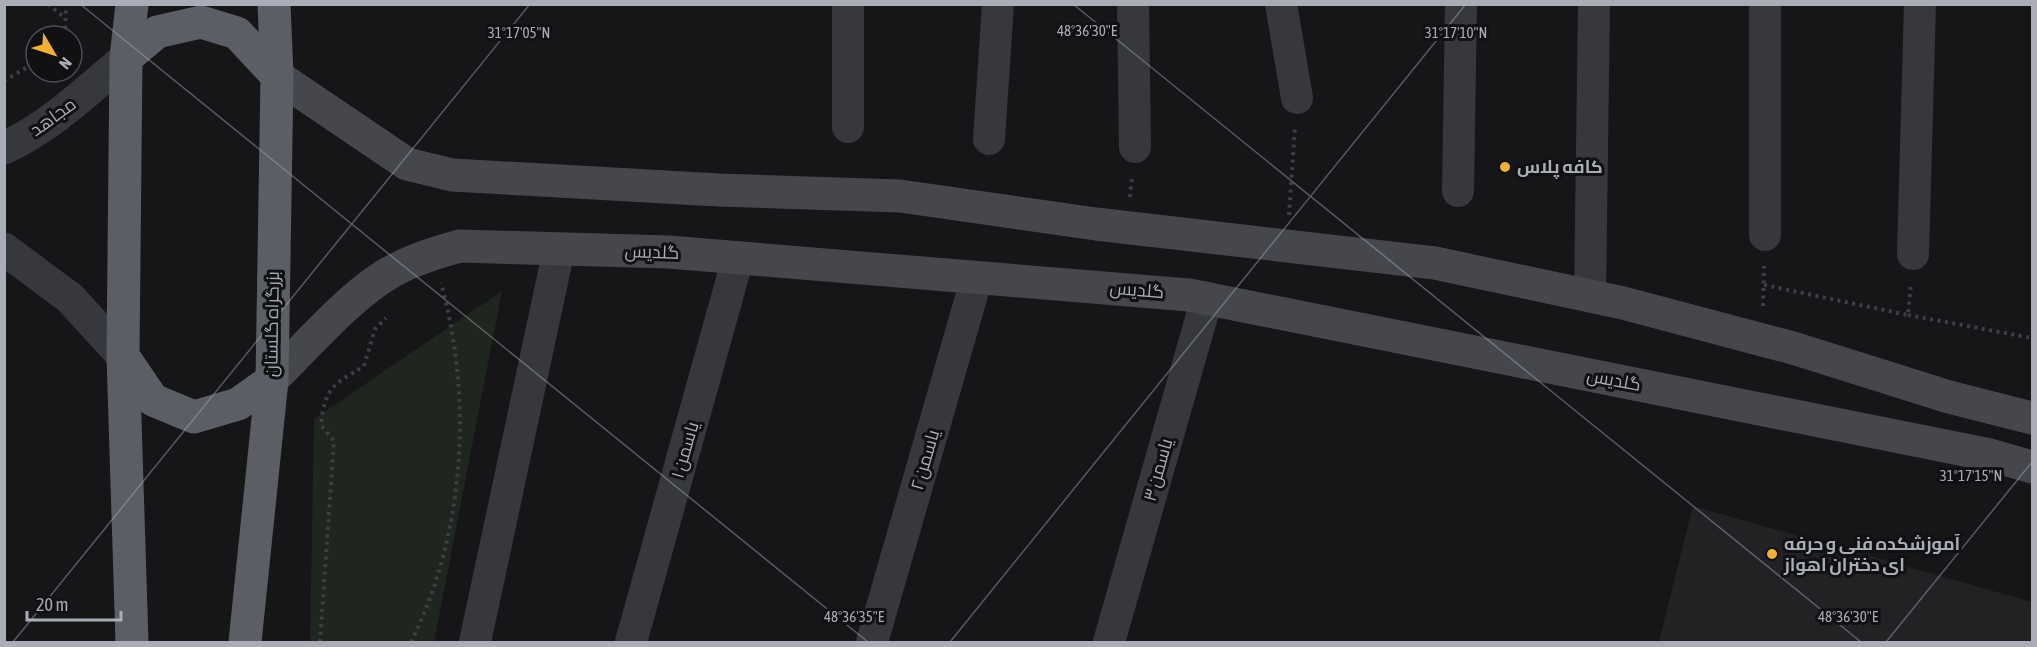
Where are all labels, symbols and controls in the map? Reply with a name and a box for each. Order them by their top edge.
text: 48°36'30"E [1057,22,1118,39]
north arrow [24,24,84,84]
text: 31°17'05"N [488,24,550,41]
text: 31°17'10"N [1425,24,1487,41]
text: N [56,54,76,73]
street label: مجاهد [26,93,80,140]
place label: کافه پلاس [1517,156,1603,179]
marker: کافه پلاس [1498,160,1512,174]
street label: گلدیس [624,240,680,264]
street label: بزرگراه گلستان [260,271,284,377]
street label: گلدیس [1109,277,1165,303]
street label: گلدیس [1585,364,1643,396]
street label: یاسمن ۱ [666,419,704,481]
street label: یاسمن ۲ [906,427,944,493]
street label: یاسمن ۳ [1139,436,1177,504]
text: 31°17'15"N [1940,467,2002,484]
place label: آموزشکده فنی و حرفه ای دختران اهواز [1783,533,1961,576]
marker: آموزشکده فنی و حرفه ای دختران اهواز [1765,547,1779,561]
scale bar [27,584,122,622]
text: 20 m [36,594,68,615]
text: 48°36'35"E [824,608,885,625]
text: 48°36'30"E [1818,608,1879,625]

